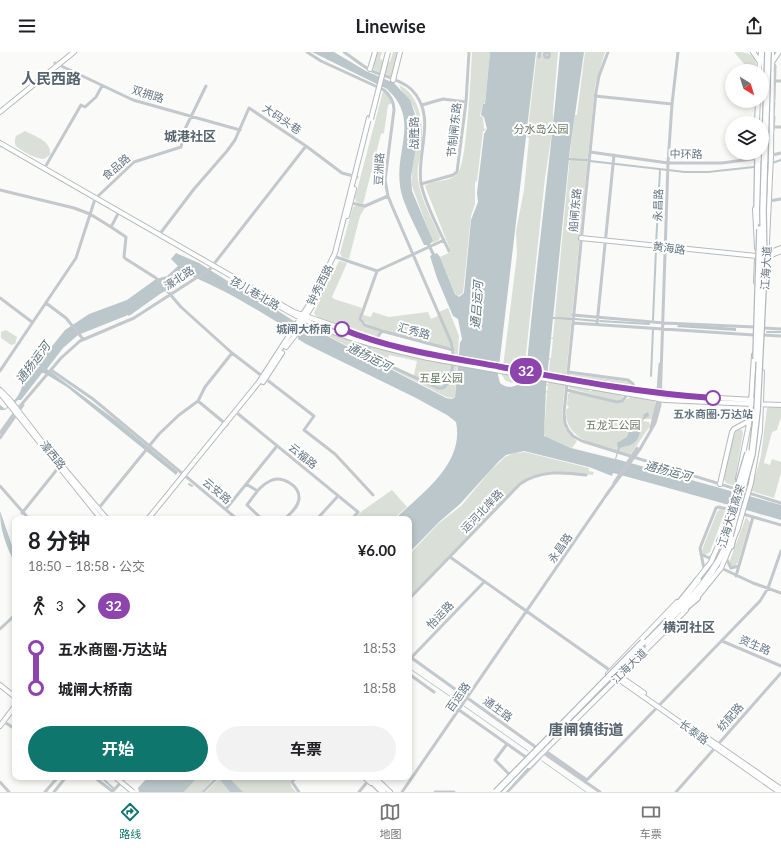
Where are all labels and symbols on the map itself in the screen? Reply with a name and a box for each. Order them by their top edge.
north arrow [725,64,769,108]
district label: 人民西路 [21,69,81,87]
street label: 双拥路 [130,82,166,105]
street label: 大码头巷 [260,101,304,136]
street label: 节制闸东路 [444,102,463,158]
street label: 战胜路 [407,117,420,150]
park label: 分水岛公园 [514,122,569,135]
district label: 城港社区 [164,128,216,144]
street label: 中环路 [669,147,703,160]
street label: 食品路 [99,151,132,182]
street label: 豆洲路 [371,152,386,186]
street label: 船闸东路 [566,187,583,232]
street label: 永昌路 [650,188,665,222]
street label: 黄海路 [652,239,686,256]
street label: 江海大道 [758,246,773,290]
street label: 钟秀西路 [304,262,335,307]
street label: 濠北路 [161,263,196,292]
street label: 孩儿巷北路 [228,273,282,312]
water label: 通吕运河 [467,279,486,329]
street label: 汇秀路 [397,320,432,341]
marker: 城闸大桥南 [334,321,350,337]
place label: 城闸大桥南 [276,322,331,335]
water label: 通扬运河 [12,337,54,386]
water label: 通扬运河 [344,339,396,375]
line badge: 32 [508,358,544,384]
park label: 五星公园 [419,371,463,384]
marker: 五水商圈·万达站 [705,390,721,406]
place label: 五水商圈·万达站 [673,407,753,420]
park label: 五龙汇公园 [586,418,641,431]
street label: 濠西路 [38,438,69,472]
street label: 云福路 [286,440,320,471]
water label: 通扬运河 [643,457,695,484]
street label: 云安路 [201,475,234,506]
street label: 江海大道高架 [715,482,746,549]
street label: 运河北岸路 [458,486,505,535]
street label: 永昌路 [545,530,574,565]
street label: 怡运路 [424,598,456,631]
district label: 横河社区 [663,619,715,635]
street label: 资生路 [737,632,773,657]
street label: 江海大道 [608,646,649,686]
street label: 百运路 [443,679,472,714]
street label: 通生路 [481,694,515,724]
street label: 纺配路 [714,700,745,733]
street label: 长泰路 [677,717,711,747]
district label: 唐闸镇街道 [548,720,624,738]

